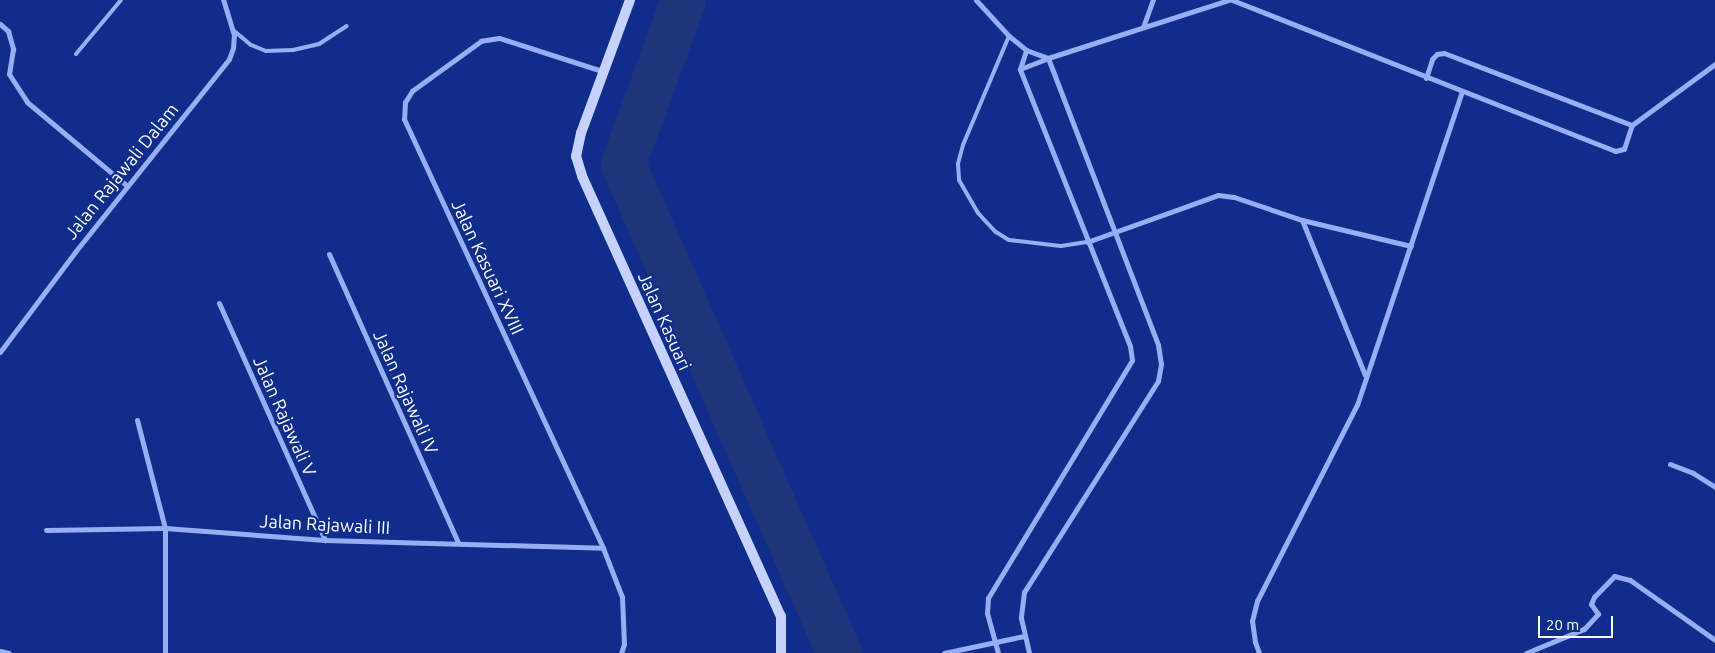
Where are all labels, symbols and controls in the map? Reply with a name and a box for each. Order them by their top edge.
street label: Jalan Rajawali Dalam [60,99,182,243]
street label: Jalan Kasuari XVIII [447,196,529,338]
street label: Jalan Kasuari [634,269,696,373]
street label: Jalan Rajawali IV [369,327,443,457]
street label: Jalan Rajawali V [249,353,321,479]
street label: Jalan Rajawali III [259,510,391,538]
scale bar [1540,606,1615,638]
text: 20 m [1546,616,1579,633]

